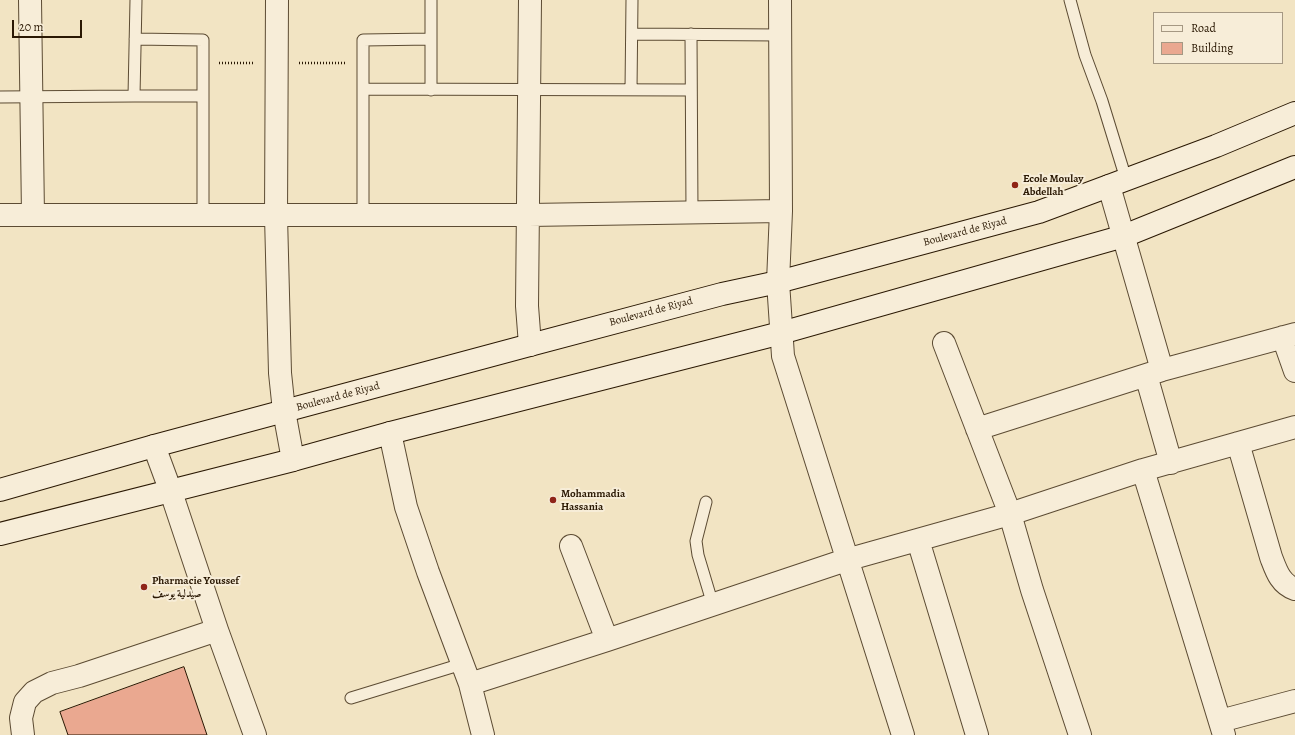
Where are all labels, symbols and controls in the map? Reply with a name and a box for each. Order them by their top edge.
scale bar [14,12,84,38]
legend [1153,12,1283,64]
text: 20 m [19,19,43,35]
text: Road [1191,20,1216,36]
text: Building [1191,40,1233,56]
place label: Ecole Moulay Abdellah [1023,172,1083,198]
marker: Ecole Moulay Abdellah [1010,180,1020,190]
street label: Boulevard de Riyad [922,214,1008,250]
street label: Boulevard de Riyad [608,294,694,330]
street label: Boulevard de Riyad [295,379,381,415]
place label: Mohammadia Hassania [561,487,625,513]
marker: Mohammadia Hassania [548,495,558,505]
place label: Pharmacie Youssef صيدلية يوسف [152,574,239,600]
marker: Pharmacie Youssef صيدلية يوسف [139,582,149,592]

